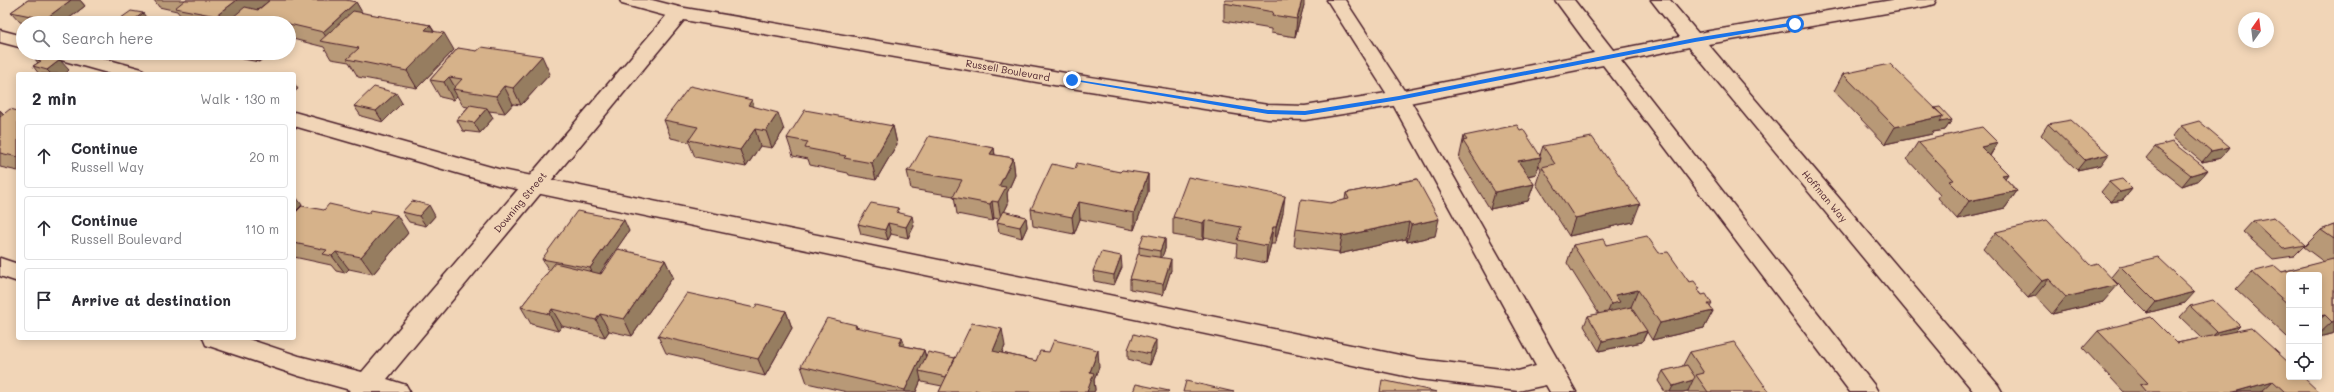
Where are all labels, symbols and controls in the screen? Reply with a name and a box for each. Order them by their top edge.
north arrow [2238,12,2274,48]
route start [1786,15,1804,33]
search box [16,16,296,60]
icon: search [30,27,52,49]
text: Search here [62,28,153,48]
street label: Russell Boulevard [965,56,1051,84]
route end [1063,71,1081,89]
text: 2 min [32,87,77,109]
text: Walk · 130 m [200,90,280,107]
text: Continue [71,138,138,158]
icon: ahead [33,145,55,167]
text: 20 m [249,148,279,165]
text: Russell Way [71,158,144,175]
street label: Hoffman Way [1799,167,1851,225]
street label: Downing Street [490,169,550,235]
text: Continue [71,210,138,230]
icon: ahead [33,217,55,239]
text: 110 m [245,220,279,237]
text: Russell Boulevard [71,230,182,247]
map controls [2286,272,2322,380]
button: + [2286,272,2322,308]
icon: arrive [33,289,55,311]
text: Arrive at destination [71,290,231,310]
button: − [2286,308,2322,344]
button: locate [2286,344,2322,380]

